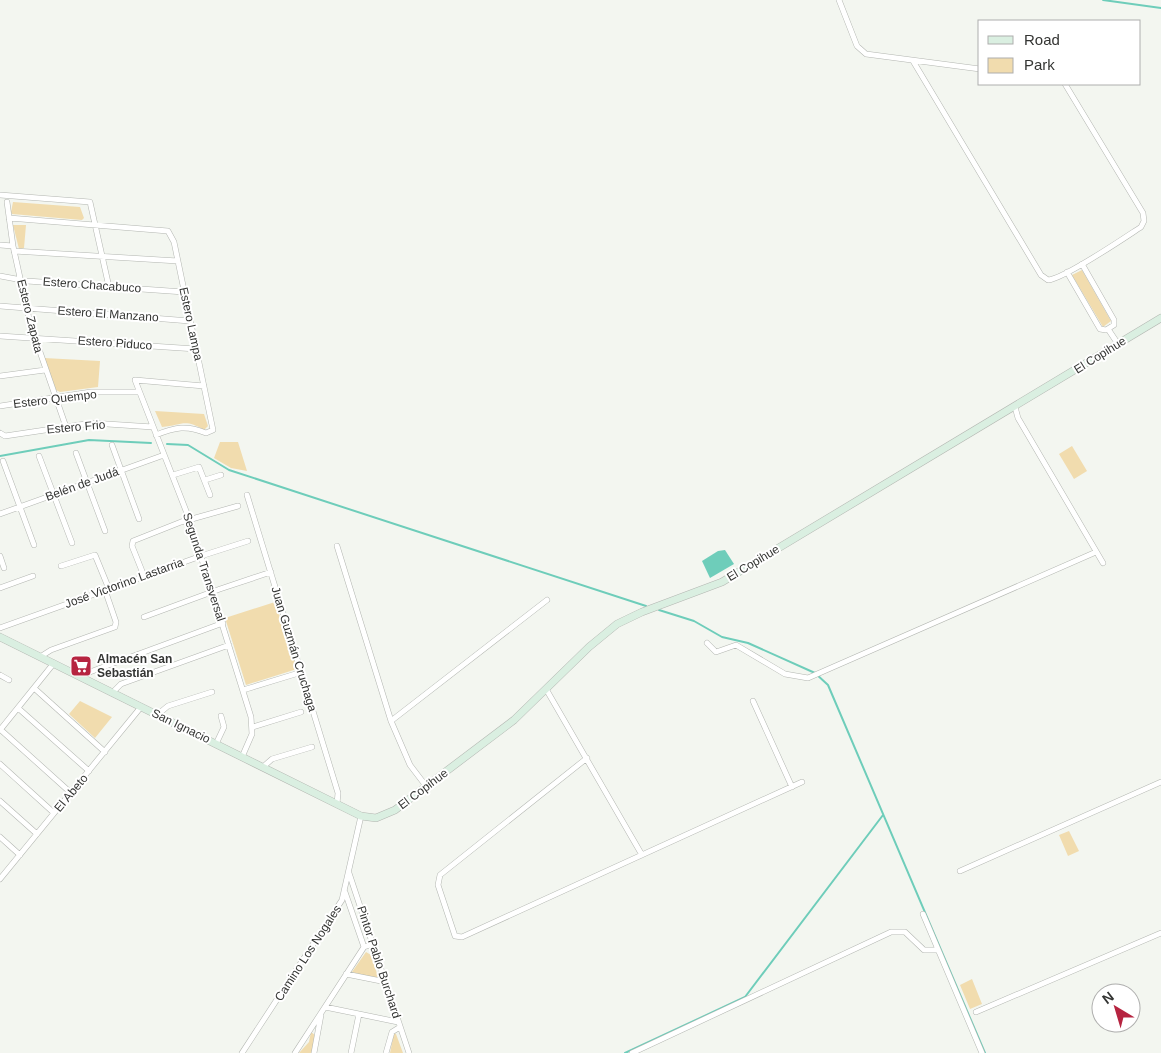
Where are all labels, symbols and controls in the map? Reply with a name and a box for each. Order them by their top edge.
legend [978,20,1141,85]
text: Road [1024,31,1060,48]
text: Park [1024,56,1055,73]
street label: Estero Chacabuco [42,275,142,295]
street label: Estero Zapata [14,278,46,355]
street label: Estero Lampa [176,286,206,362]
street label: Estero El Manzano [57,303,159,325]
street label: Estero Piduco [77,333,153,353]
street label: El Copihue [1071,333,1129,376]
street label: Estero Quempo [12,387,98,411]
street label: Estero Frio [46,417,106,437]
street label: Belén de Judá [44,464,121,504]
street label: Segunda Transversal [180,511,228,623]
street label: El Copihue [724,542,782,584]
street label: José Victorino Lastarria [63,555,186,611]
street label: Juan Guzmán Cruchaga [268,585,320,714]
place label: Almacén San Sebastián [97,652,172,680]
supermarket icon: Almacén San Sebastián [69,654,93,678]
street label: San Ignacio [149,706,213,746]
street label: El Copihue [395,766,451,812]
street label: El Abeto [51,771,91,815]
street label: Camino Los Nogales [272,902,344,1004]
street label: Pintor Pablo Burchard [354,904,404,1020]
north arrow [1091,983,1141,1033]
text: N [1099,988,1117,1007]

